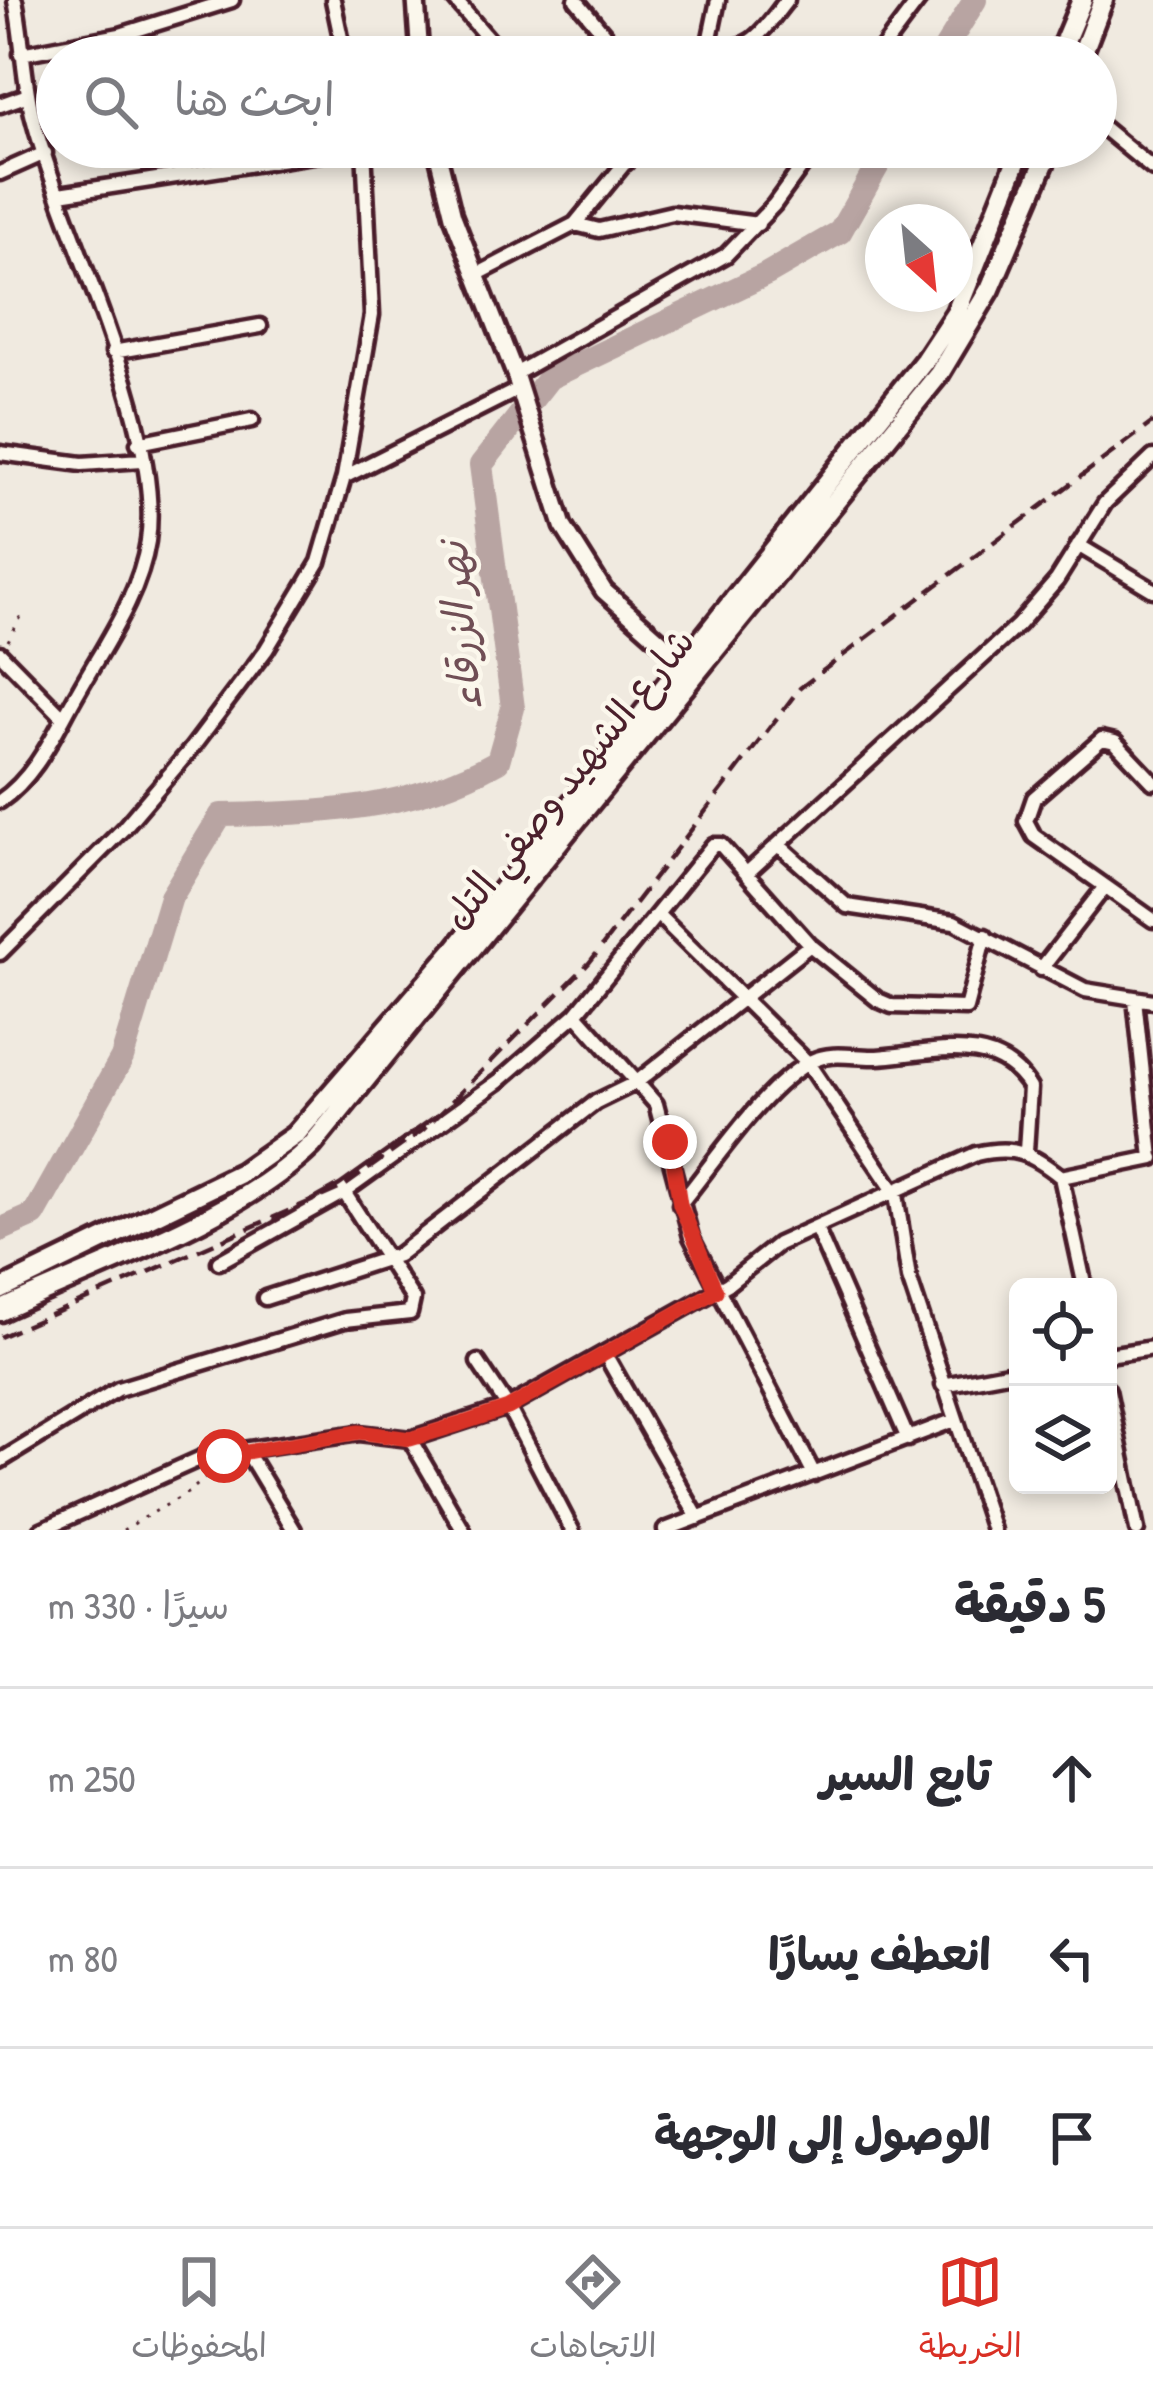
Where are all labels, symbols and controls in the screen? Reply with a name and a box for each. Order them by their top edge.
search box [36,36,1117,168]
text: ابحث هنا [174,68,335,129]
icon: search [78,69,144,135]
north arrow [865,204,973,312]
water label: نهر الزرقاء [422,535,494,712]
street label: شارع الشهيد وصفي التل [429,616,712,945]
route end [643,1115,697,1169]
map controls [1009,1278,1117,1494]
button: locate [1009,1278,1117,1386]
button: layers [1009,1386,1117,1494]
route start [197,1429,251,1483]
text: 5 دقيقة [954,1569,1105,1638]
text: سيرًا · 330 m [48,1578,230,1631]
text: تابع السير [820,1743,991,1804]
icon: ahead [1039,1745,1105,1811]
text: 250 m [48,1751,136,1804]
text: انعطف يسارًا [768,1923,991,1984]
icon: left [1039,1925,1105,1991]
text: 80 m [48,1931,118,1984]
text: الوصول إلى الوجهة [654,2103,991,2164]
icon: arrive [1039,2105,1105,2171]
tab: المحفوظات [131,2249,267,2375]
tab: الاتجاهات [529,2249,657,2375]
tab: الخريطة [919,2249,1022,2375]

